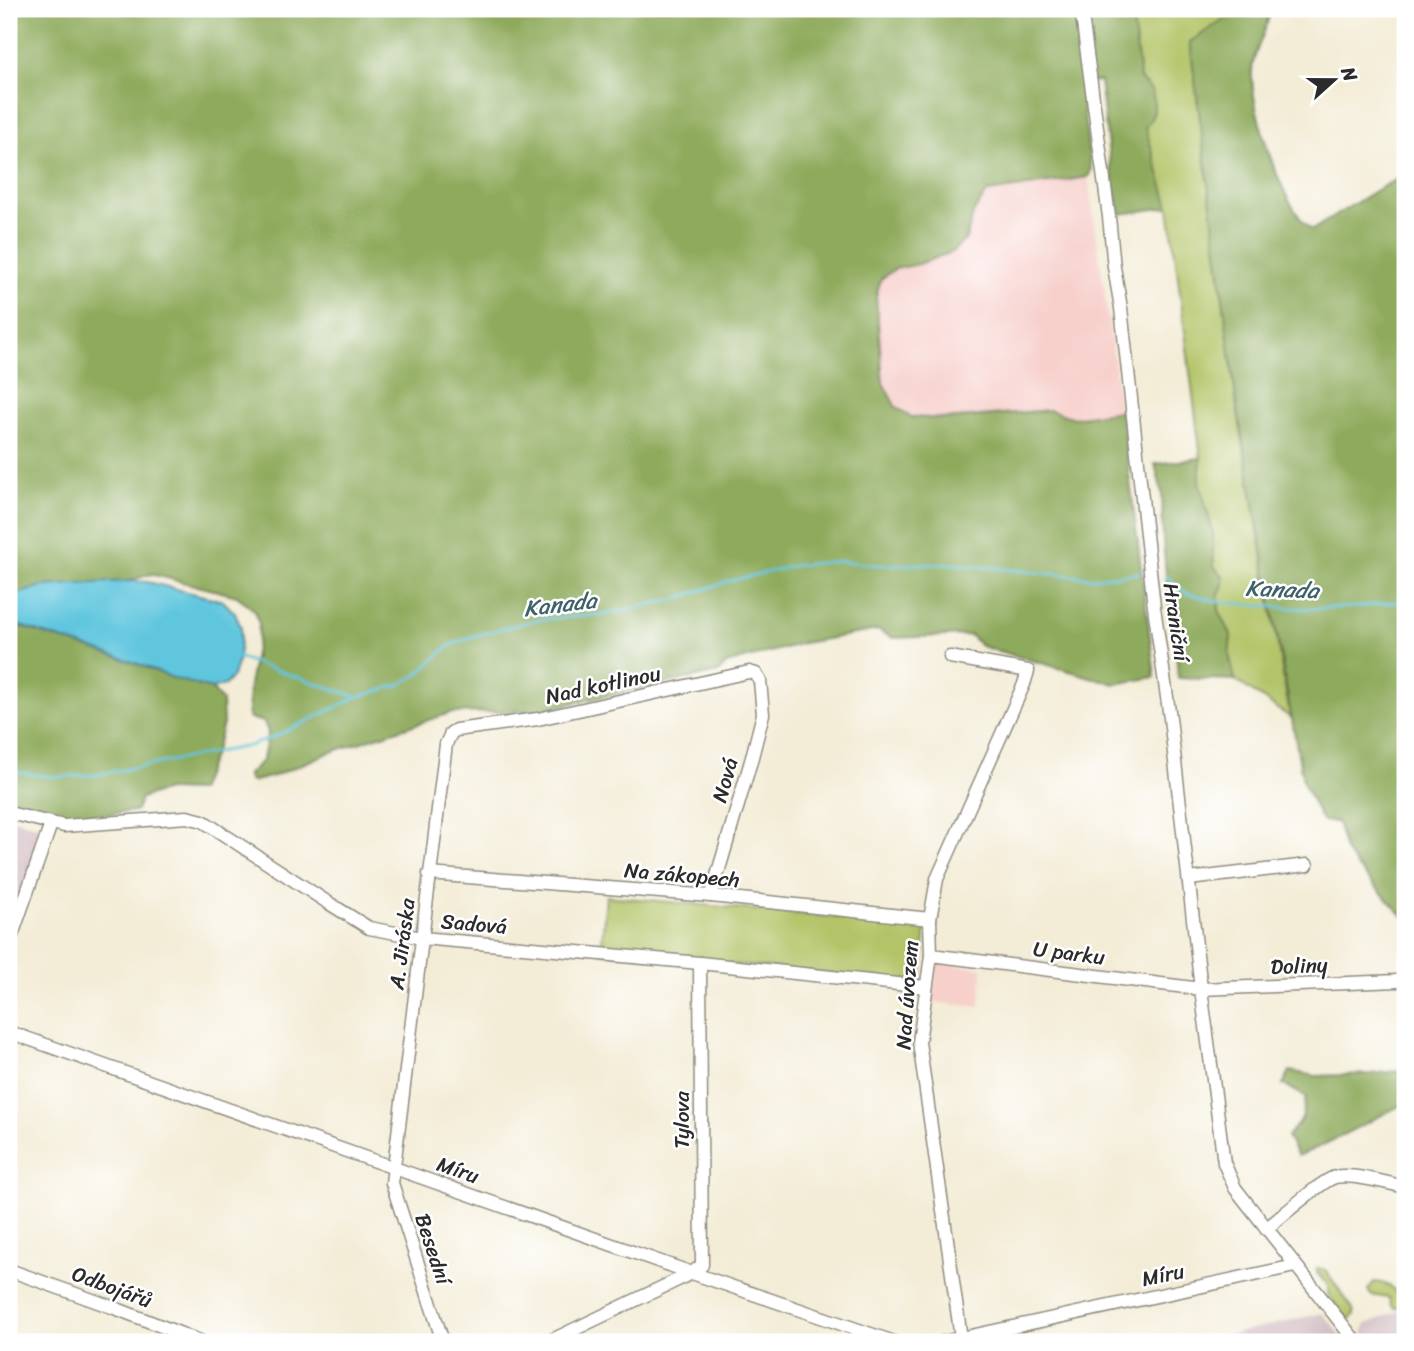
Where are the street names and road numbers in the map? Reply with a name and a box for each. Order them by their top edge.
street label: Hraniční [1152,580,1201,666]
street label: Nad kotlinou [542,654,665,716]
street label: Nová [700,752,750,807]
street label: Na zákopech [623,851,741,899]
street label: A. Jiráska [377,896,427,993]
street label: Sadová [440,902,509,946]
street label: U parku [1031,930,1108,976]
street label: Nad úvozem [884,939,930,1051]
street label: Doliny [1270,946,1328,986]
street label: Tylova [663,1091,701,1149]
street label: Míru [432,1145,485,1195]
street label: Besední [404,1209,463,1292]
street label: Míru [1138,1252,1189,1298]
street label: Odbojářů [66,1255,158,1319]

